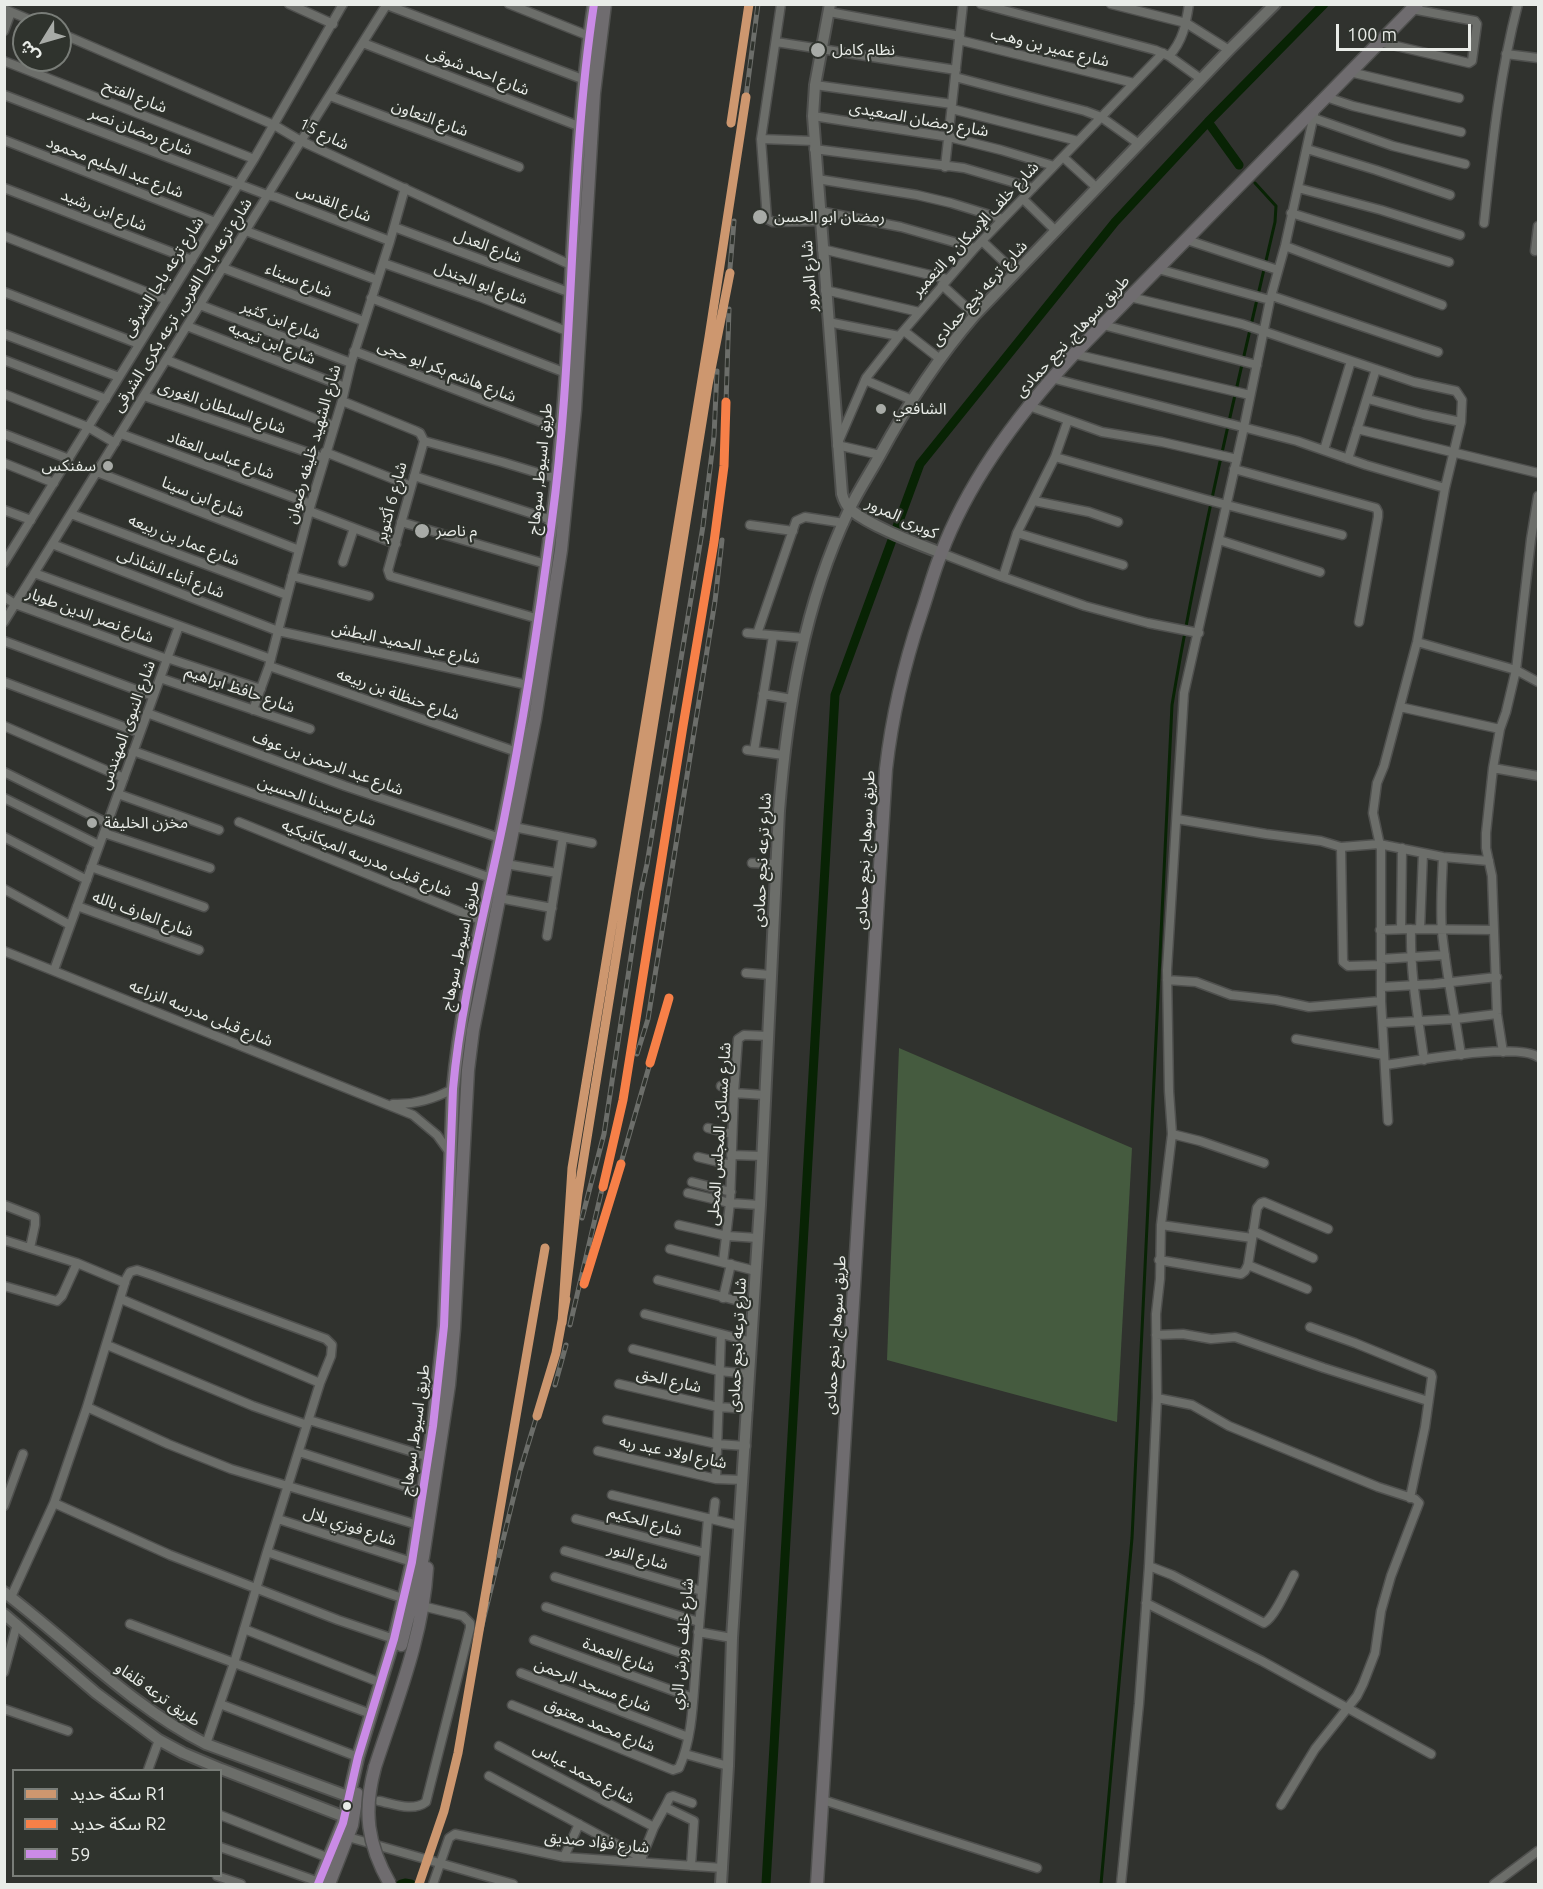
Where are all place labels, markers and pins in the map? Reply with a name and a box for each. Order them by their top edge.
place label: نظام كامل [832,40,895,60]
marker: نظام كامل [809,41,827,59]
place label: رمضان ابو الحسن [774,207,885,227]
marker: رمضان ابو الحسن [751,208,769,226]
place label: الشافعي [893,399,946,419]
marker: الشافعي [874,402,888,416]
place label: سفنكس [42,456,96,476]
marker: سفنكس [101,459,115,473]
place label: م ناصر [436,521,477,541]
marker: م ناصر [413,522,431,540]
place label: مخزن الخليفة [104,813,188,833]
marker: مخزن الخليفة [85,816,99,830]
unlabelled marker [341,1800,353,1812]

